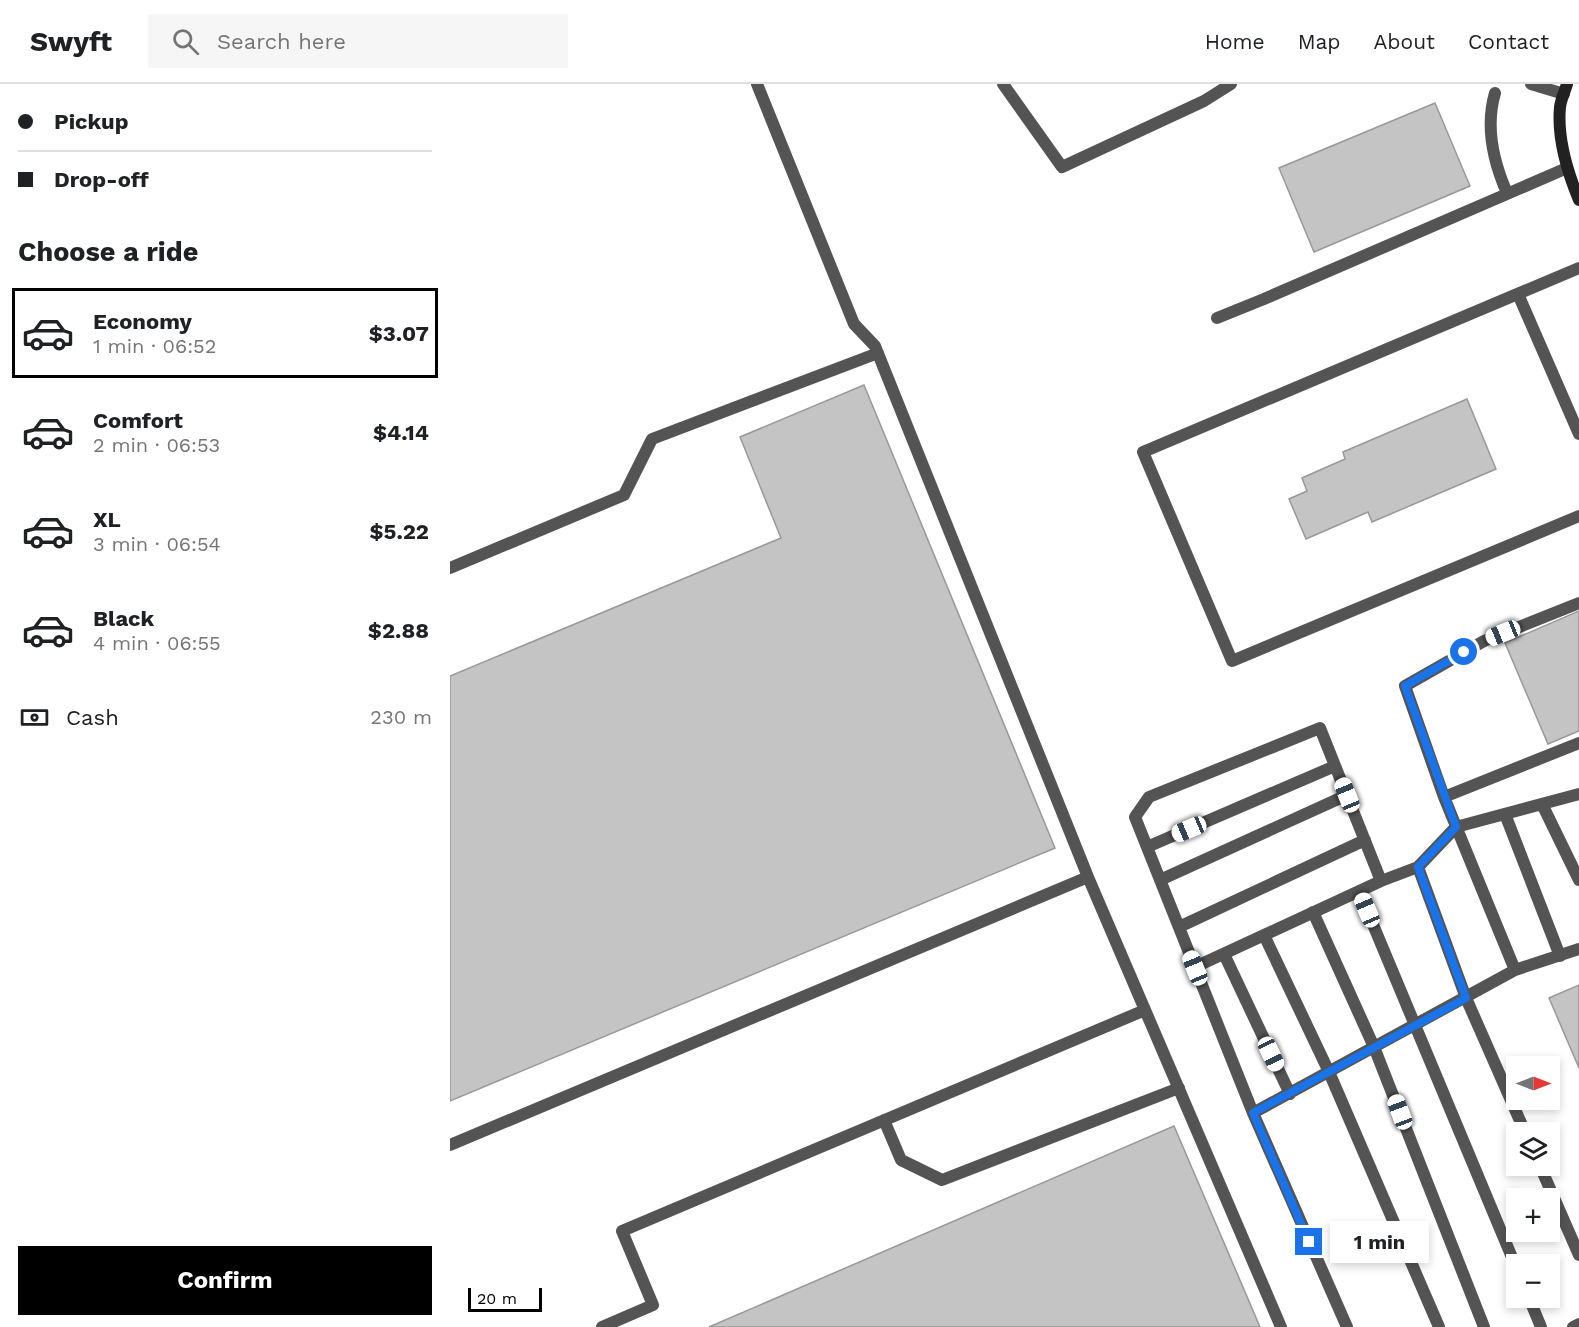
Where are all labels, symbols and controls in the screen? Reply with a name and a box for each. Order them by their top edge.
search box [148,14,568,68]
text: Swyft [30,25,112,58]
icon: search [169,25,202,58]
text: Search here [217,29,346,54]
text: Home [1205,29,1265,54]
text: Map [1298,29,1341,54]
text: About [1374,29,1435,54]
text: Contact [1468,29,1549,54]
text: Pickup [54,109,129,134]
text: Drop-off [54,167,149,192]
text: Choose a ride [18,236,198,268]
icon: car [21,306,75,360]
text: Economy [93,309,192,334]
text: $3.07 [369,321,429,346]
text: 1 min · 06:52 [93,334,216,358]
icon: car [21,405,75,459]
text: Comfort [93,408,183,433]
text: $4.14 [373,420,429,445]
text: 2 min · 06:53 [93,433,220,457]
icon: car [21,504,75,558]
text: XL [93,507,121,532]
text: $5.22 [369,519,429,544]
text: 3 min · 06:54 [93,532,221,556]
icon: car [21,603,75,657]
text: Black [93,606,154,631]
text: $2.88 [368,618,429,643]
car [1483,618,1523,648]
text: 4 min · 06:55 [93,631,221,655]
route start [1450,638,1477,665]
icon: cash [18,701,51,734]
text: Cash [66,705,119,730]
text: 230 m [370,705,432,729]
car [1332,775,1362,815]
car [1169,814,1209,844]
car [1352,890,1382,930]
car [1180,948,1210,988]
car [1255,1034,1287,1074]
north arrow [1506,1056,1560,1110]
map controls [1506,1056,1560,1308]
car [1385,1092,1415,1132]
button: layers [1506,1122,1560,1176]
button: + [1506,1188,1560,1242]
callout: 1 min [1330,1221,1429,1263]
route end [1295,1228,1322,1255]
text: 1 min [1354,1230,1405,1254]
button: Confirm [18,1246,432,1315]
button: − [1506,1254,1560,1308]
scale bar [468,1285,542,1312]
text: 20 m [477,1289,517,1308]

